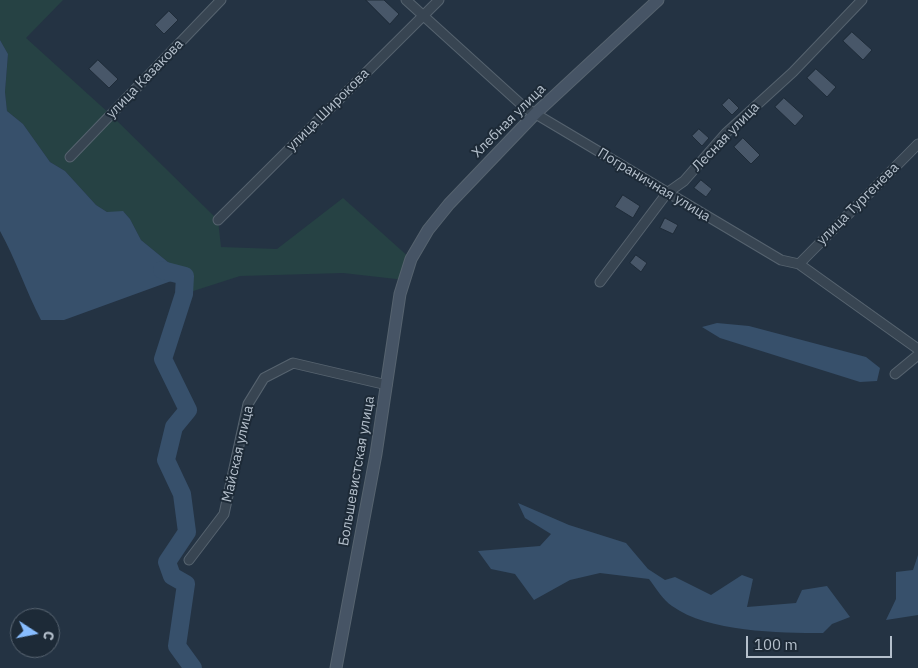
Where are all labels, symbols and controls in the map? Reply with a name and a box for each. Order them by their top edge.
street label: улица Казакова [103,36,187,122]
street label: улица Широкова [283,65,373,155]
street label: Хлебная улица [469,81,549,161]
street label: Лесная улица [689,99,763,175]
street label: Пограничная улица [595,145,713,225]
street label: улица Тургенева [813,159,903,249]
street label: Большевистская улица [336,395,378,547]
street label: Майская улица [219,404,257,504]
north arrow [10,608,60,658]
scale bar [748,626,894,658]
text: С [39,629,58,642]
text: 100 m [754,635,798,654]

